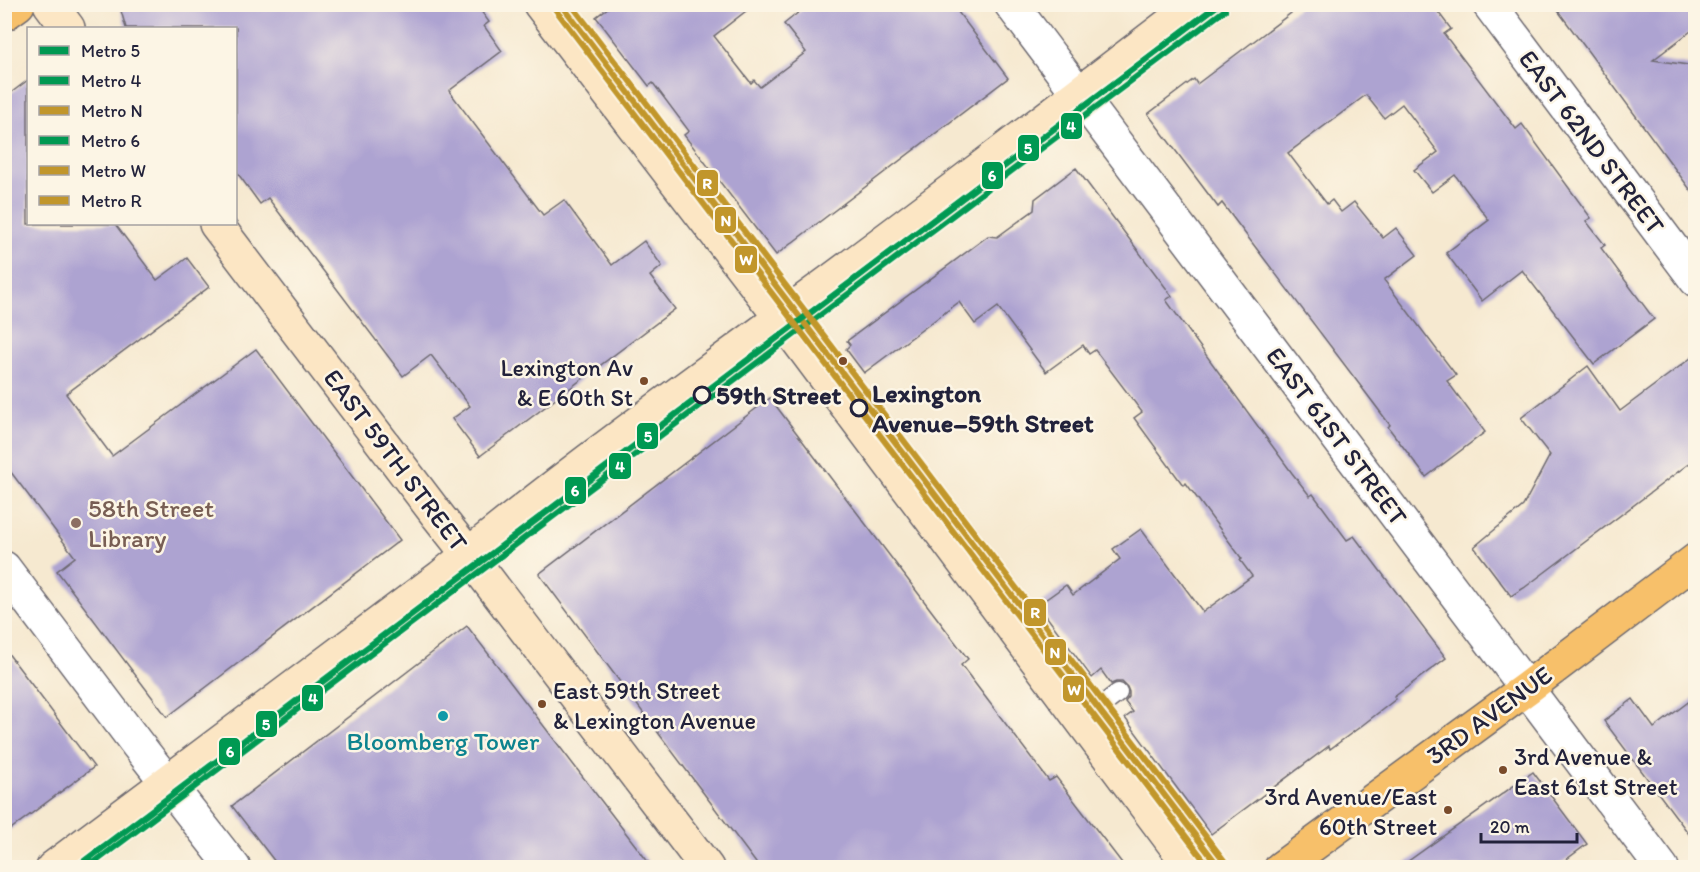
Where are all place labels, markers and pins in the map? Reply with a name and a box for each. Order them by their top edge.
place label: Lexington Av & E 60th St [500,353,633,412]
unlabelled marker [837,355,849,367]
marker: Lexington Av & E 60th St [638,375,650,387]
place label: Lexington Avenue–59th Street [871,377,1094,439]
place label: 59th Street [716,379,842,411]
marker: 59th Street [693,386,711,404]
marker: Lexington Avenue–59th Street [850,399,868,417]
place label: 58th Street Library [88,492,214,554]
marker: 58th Street Library [69,516,83,530]
place label: East 59th Street & Lexington Avenue [553,676,756,735]
marker: East 59th Street & Lexington Avenue [536,698,548,710]
marker: Bloomberg Tower [436,709,450,723]
place label: Bloomberg Tower [347,725,540,757]
place label: 3rd Avenue & East 61st Street [1514,742,1678,801]
marker: 3rd Avenue & East 61st Street [1497,764,1509,776]
place label: 3rd Avenue/East 60th Street [1264,782,1437,841]
marker: 3rd Avenue/East 60th Street [1442,804,1454,816]

